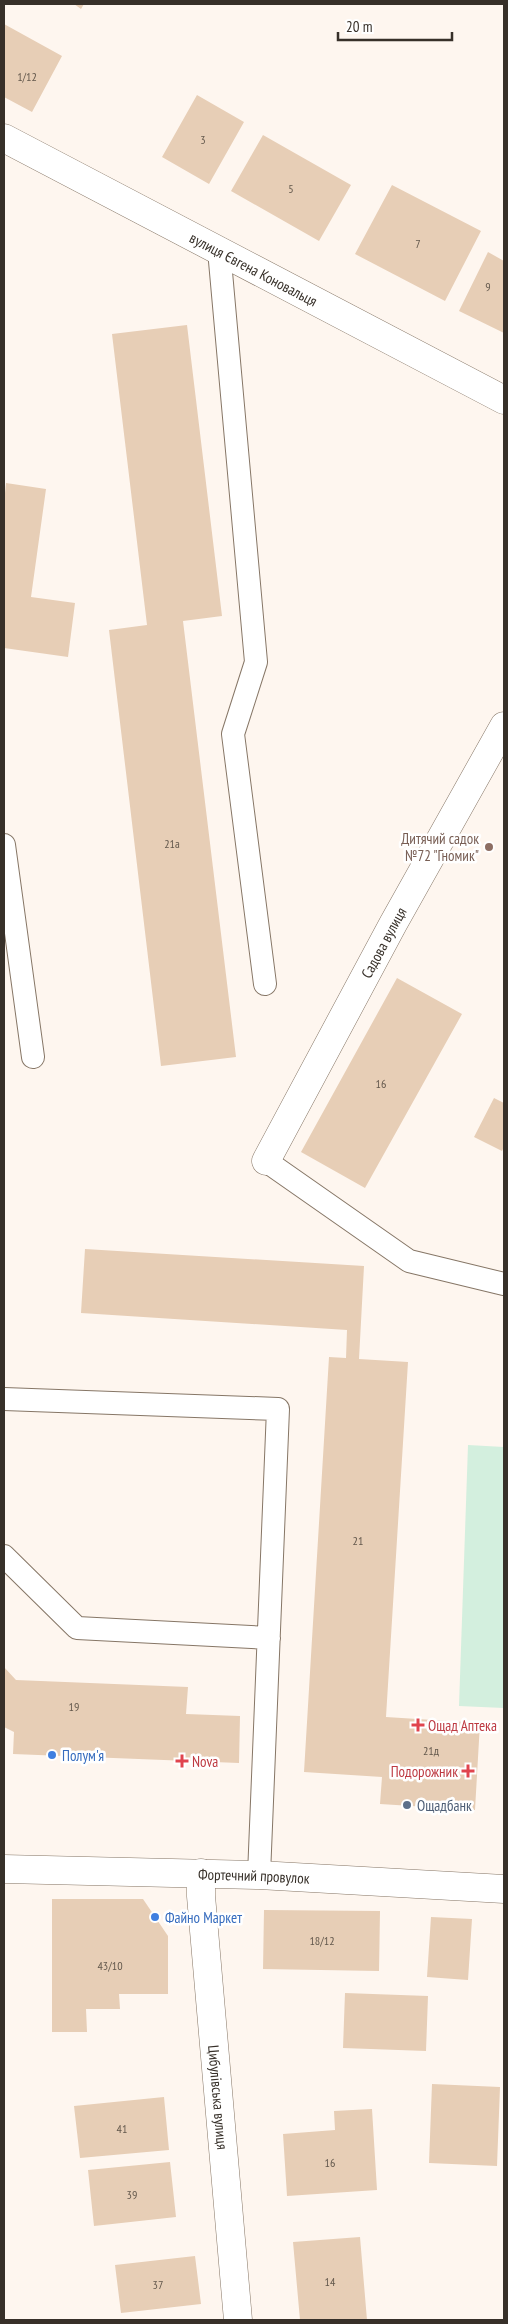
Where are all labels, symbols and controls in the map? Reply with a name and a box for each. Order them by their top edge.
scale bar [338,10,452,42]
text: 20 m [346,17,372,36]
house number: 1/12 [17,69,37,84]
house number: 3 [200,132,206,147]
house number: 5 [288,181,294,196]
street label: вулиця Євгена Коновальця [187,228,321,310]
house number: 7 [415,236,421,251]
house number: 9 [485,279,491,294]
place label: Дитячий садок №72 "Гномик" [401,829,479,865]
house number: 21а [164,836,180,851]
marker: Дитячий садок №72 "Гномик" [483,841,495,853]
street label: Садова вулиця [356,903,410,981]
house number: 16 [376,1076,386,1091]
house number: 21 [353,1533,363,1548]
house number: 19 [69,1699,79,1714]
place label: Ощад Аптека [428,1716,497,1735]
marker: Ощад Аптека [412,1719,424,1731]
house number: 21д [423,1743,440,1758]
place label: Полум'я [62,1746,104,1765]
marker: Полум'я [46,1749,58,1761]
place label: Nova [192,1752,218,1771]
marker: Nova [176,1755,188,1767]
place label: Подорожник [391,1762,458,1781]
marker: Подорожник [462,1765,474,1777]
place label: Ощадбанк [417,1796,472,1815]
marker: Ощадбанк [401,1799,413,1811]
street label: Фортечний провулок [198,1864,310,1887]
place label: Файно Маркет [165,1908,242,1927]
marker: Файно Маркет [149,1911,161,1923]
house number: 18/12 [309,1933,335,1948]
house number: 43/10 [97,1958,123,1973]
street label: Цибулівська вулиця [205,2044,233,2150]
house number: 41 [117,2121,127,2136]
house number: 16 [325,2155,335,2170]
house number: 39 [127,2187,137,2202]
house number: 14 [325,2274,336,2289]
house number: 37 [153,2277,163,2292]

